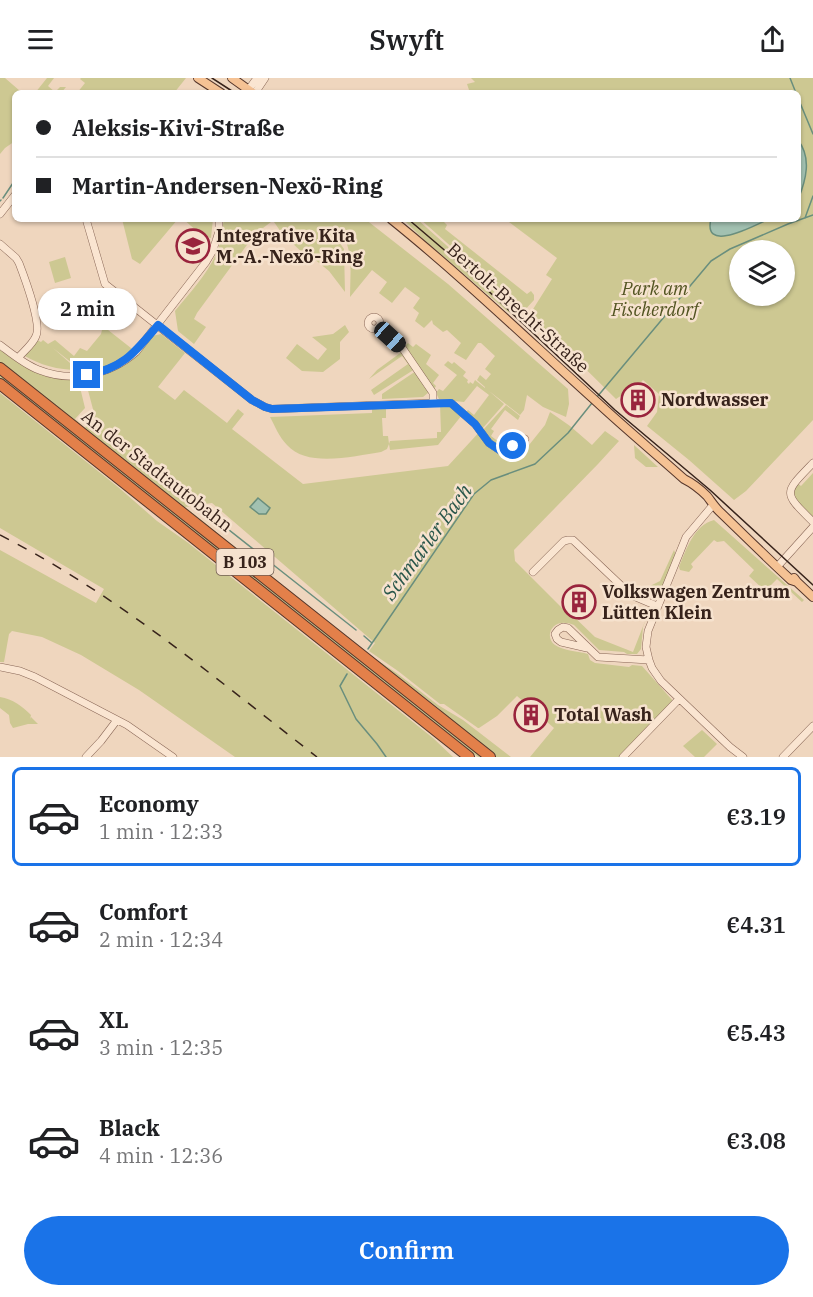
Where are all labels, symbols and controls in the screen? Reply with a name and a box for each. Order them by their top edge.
text: Swyft [369,22,444,57]
icon: menu [24,23,57,56]
icon: share [756,23,789,56]
text: Aleksis-Kivi-Straße [72,113,285,142]
text: Martin-Andersen-Nexö-Ring [72,171,383,200]
place label: Integrative Kita M.-A.-Nexö-Ring [216,224,363,268]
school or university icon: Integrative Kita M.-A.-Nexö-Ring [175,228,211,264]
street label: Bertolt-Brecht-Straße [442,238,594,378]
map controls [729,240,795,306]
button: layers [729,240,795,306]
park label: Park am Fischerdorf [611,277,702,321]
callout: 2 min [38,288,136,330]
text: 2 min [60,295,115,322]
car [371,318,409,356]
route end [73,361,100,388]
building icon: Nordwasser [620,382,656,418]
place label: Nordwasser [661,388,769,411]
street label: An der Stadtautobahn [77,404,238,537]
route start [499,432,526,459]
water label: Schmarler Bach [375,478,478,606]
road number: B 103 [216,549,274,575]
place label: Volkswagen Zentrum Lütten Klein [602,580,791,624]
building icon: Volkswagen Zentrum Lütten Klein [561,584,597,620]
building icon: Total Wash [513,697,549,733]
place label: Total Wash [554,703,653,726]
text: Economy [99,789,199,818]
icon: car [27,790,81,844]
text: €3.19 [727,802,786,831]
text: 1 min · 12:33 [99,818,223,845]
text: Comfort [99,897,188,926]
icon: car [27,898,81,952]
text: €4.31 [727,910,786,939]
text: 2 min · 12:34 [99,926,223,953]
text: XL [99,1005,129,1034]
icon: car [27,1006,81,1060]
text: €5.43 [727,1018,786,1047]
text: 3 min · 12:35 [99,1034,223,1061]
text: Black [99,1113,160,1142]
icon: car [27,1114,81,1168]
text: €3.08 [727,1126,786,1155]
text: 4 min · 12:36 [99,1142,223,1169]
button: Confirm [24,1216,789,1285]

